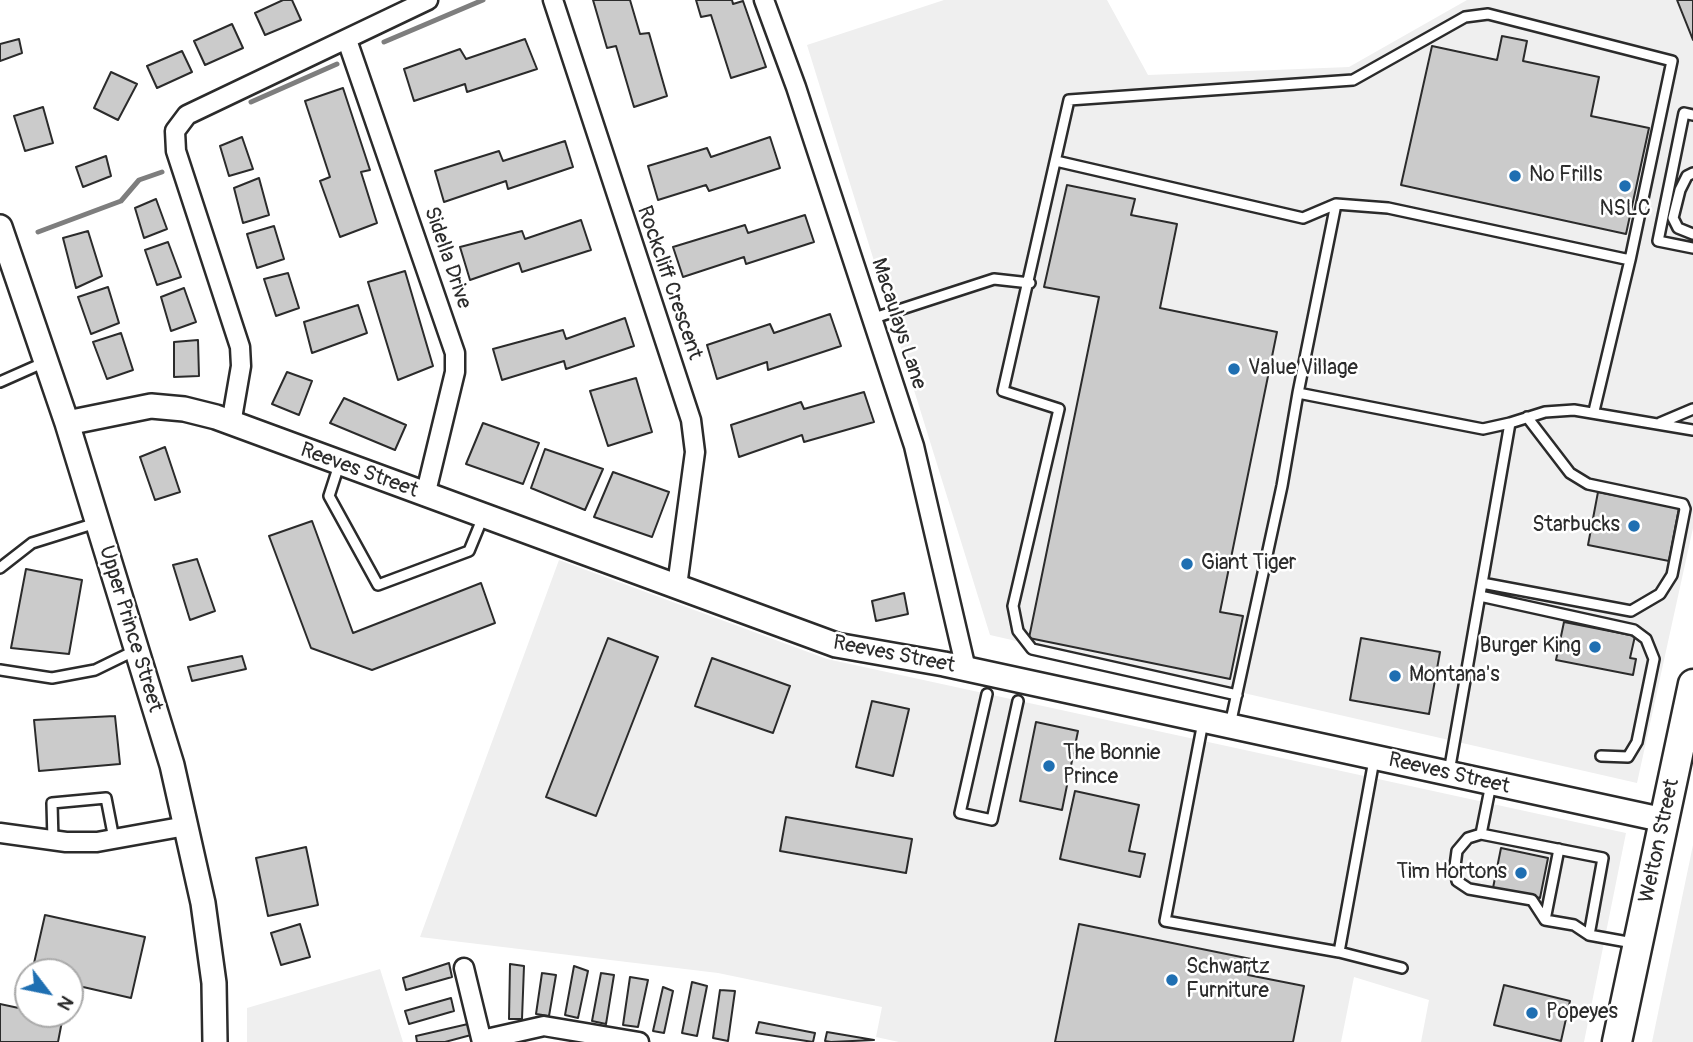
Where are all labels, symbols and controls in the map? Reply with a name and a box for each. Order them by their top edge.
place label: No Frills [1529,163,1602,189]
marker: No Frills [1507,168,1523,184]
marker: NSLC [1617,178,1633,194]
place label: NSLC [1599,197,1651,223]
street label: Rockcliff Crescent [631,203,707,363]
street label: Sidella Drive [418,204,476,312]
street label: Macaulays Lane [865,255,931,393]
place label: Value Village [1248,356,1358,382]
marker: Value Village [1226,361,1242,377]
street label: Reeves Street [297,438,421,504]
place label: Starbucks [1532,513,1620,539]
marker: Starbucks [1626,518,1642,534]
street label: Upper Prince Street [93,543,167,715]
place label: Giant Tiger [1201,551,1296,577]
marker: Giant Tiger [1179,556,1195,572]
street label: Reeves Street [831,631,957,679]
place label: Burger King [1479,634,1581,660]
marker: Burger King [1587,639,1603,655]
place label: Montana's [1409,663,1500,689]
marker: Montana's [1387,668,1403,684]
place label: The Bonnie Prince [1063,741,1160,791]
street label: Reeves Street [1386,748,1512,800]
marker: The Bonnie Prince [1041,758,1057,774]
street label: Welton Street [1635,777,1685,905]
place label: Tim Hortons [1396,860,1507,886]
marker: Tim Hortons [1513,865,1529,881]
place label: Schwartz Furniture [1186,955,1270,1005]
north arrow [14,958,84,1028]
marker: Schwartz Furniture [1164,972,1180,988]
text: N [52,991,79,1015]
place label: Popeyes [1546,1000,1618,1026]
marker: Popeyes [1524,1005,1540,1021]

